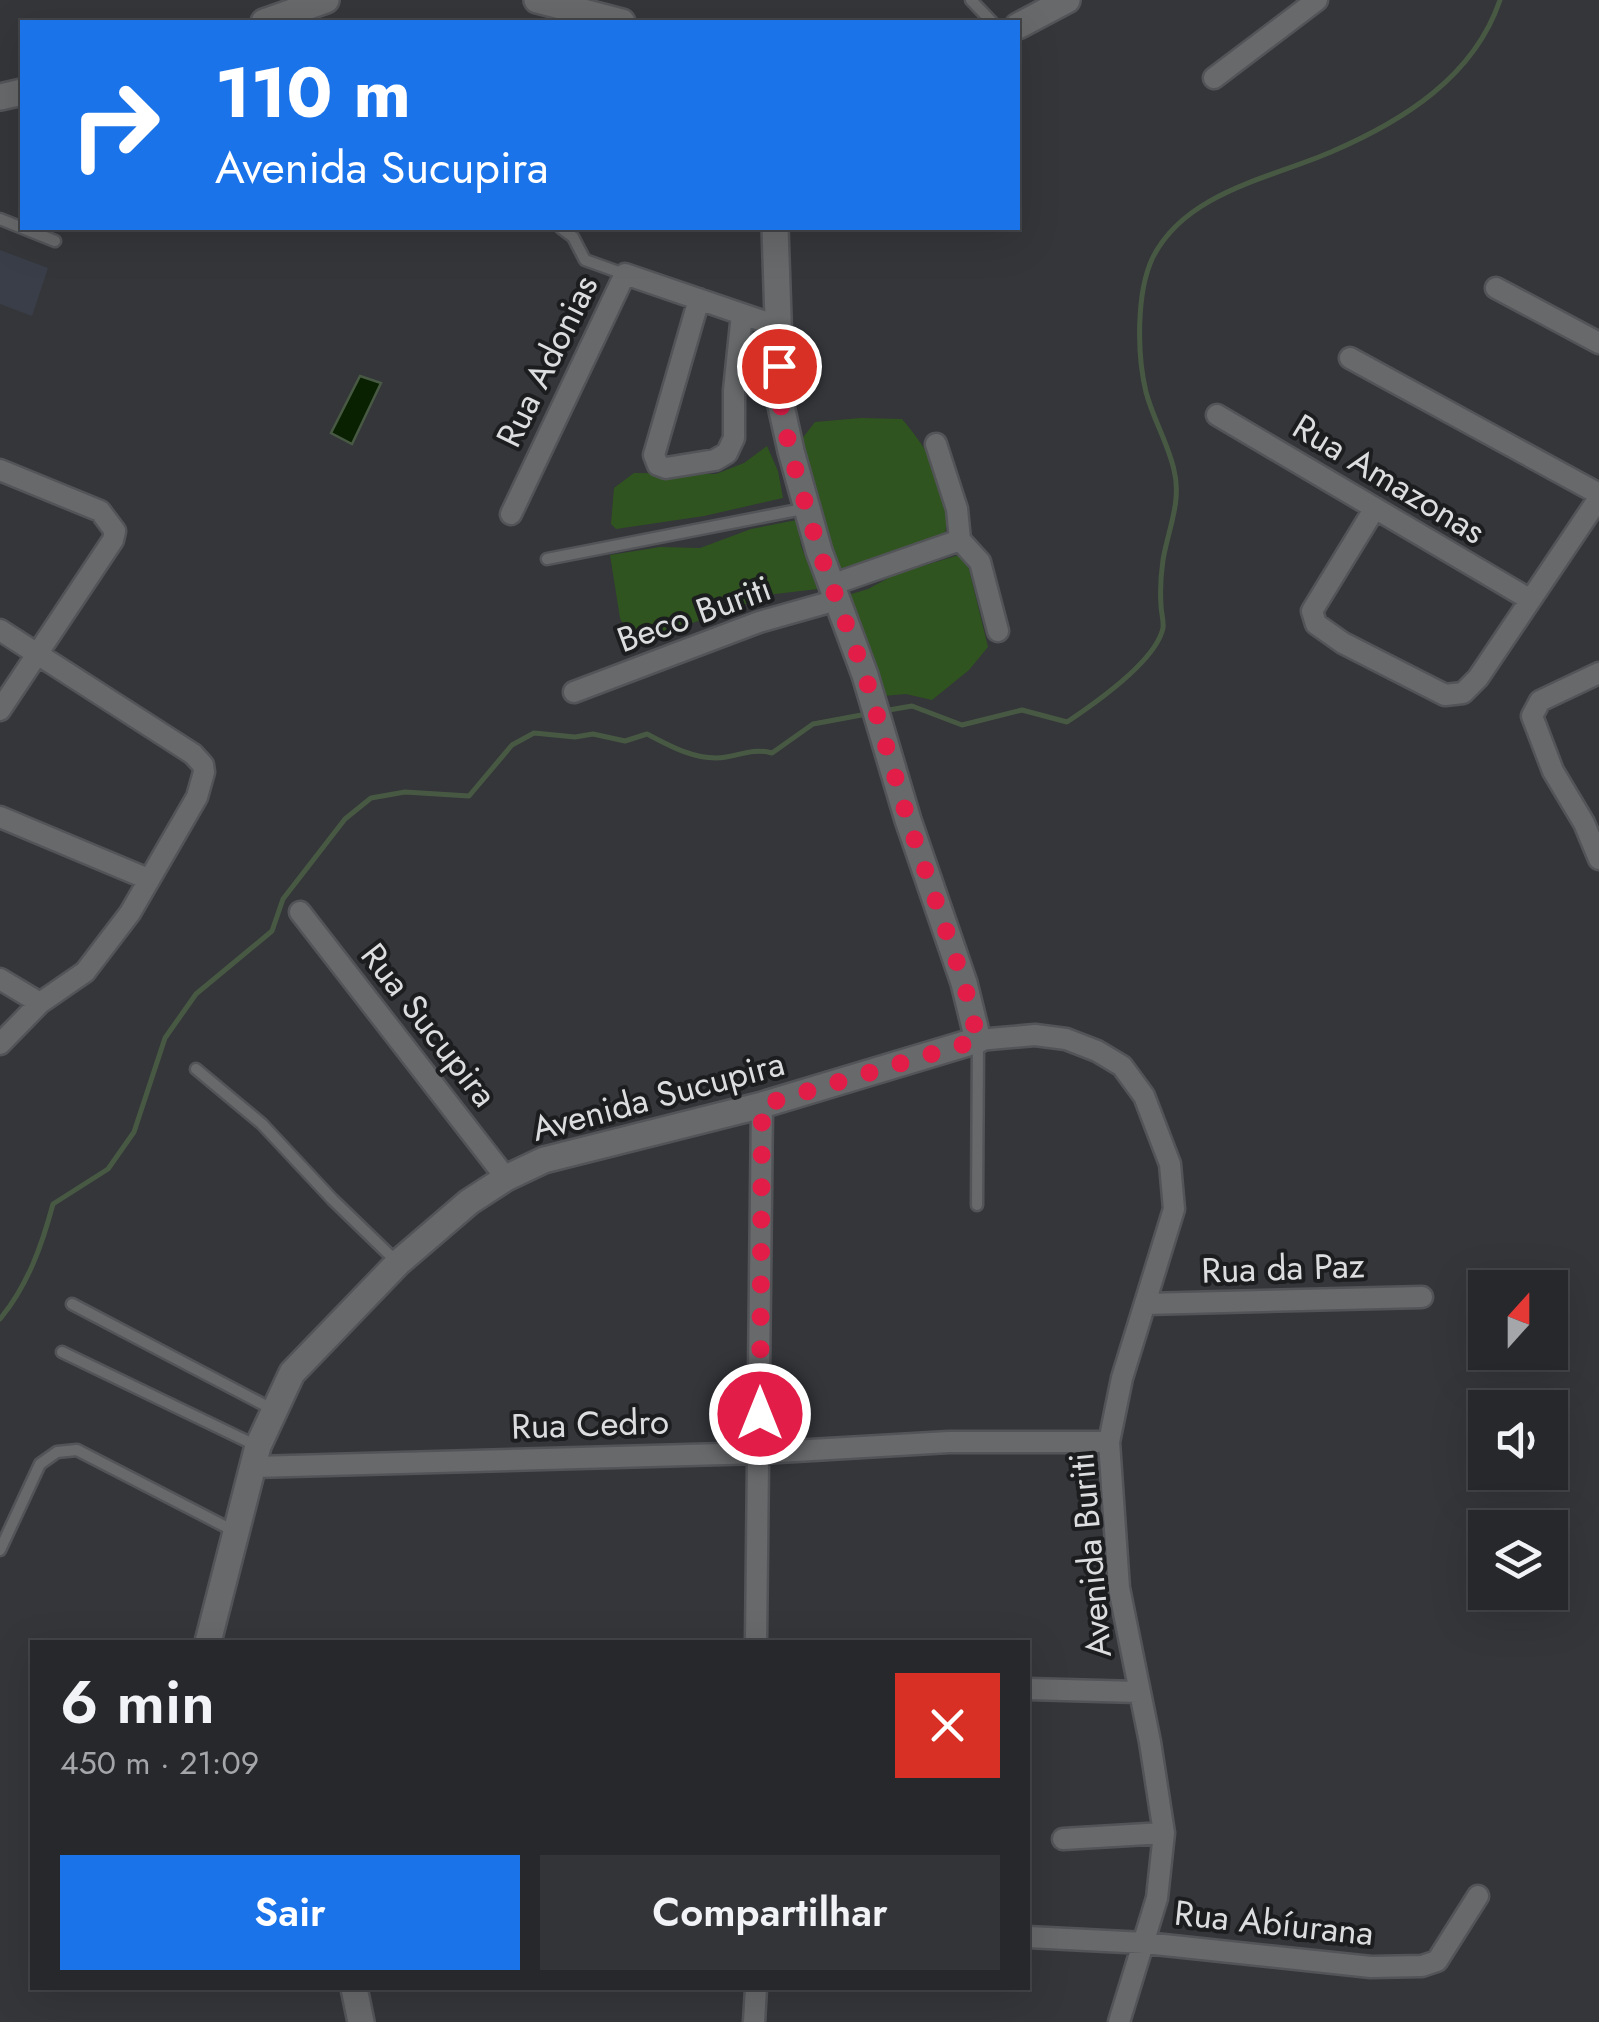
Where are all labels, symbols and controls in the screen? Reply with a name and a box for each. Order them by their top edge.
text: 110 m [215,42,411,143]
icon: right [50,60,180,190]
text: Avenida Sucupira [215,135,549,200]
street label: Rua Adonias [484,267,610,455]
pin [737,324,822,409]
icon: arrive [752,339,807,394]
street label: Rua Amazonas [1283,402,1495,556]
street label: Beco Buriti [610,563,778,665]
street label: Rua Sucupira [349,932,509,1118]
street label: Avenida Sucupira [526,1038,790,1154]
street label: Rua da Paz [1200,1240,1366,1296]
north arrow [1468,1270,1568,1370]
map controls [1468,1270,1568,1610]
position arrow [708,1362,812,1466]
button: sound [1468,1390,1568,1490]
street label: Rua Cedro [510,1396,670,1452]
street label: Avenida Buriti [1056,1450,1124,1660]
button: layers [1468,1510,1568,1610]
text: 6 min [60,1659,215,1746]
button: close [895,1673,1000,1778]
text: 450 m · 21:09 [60,1740,259,1786]
button: Sair [60,1855,520,1970]
button: Compartilhar [540,1855,1000,1970]
street label: Rua Abíurana [1172,1888,1376,1958]

